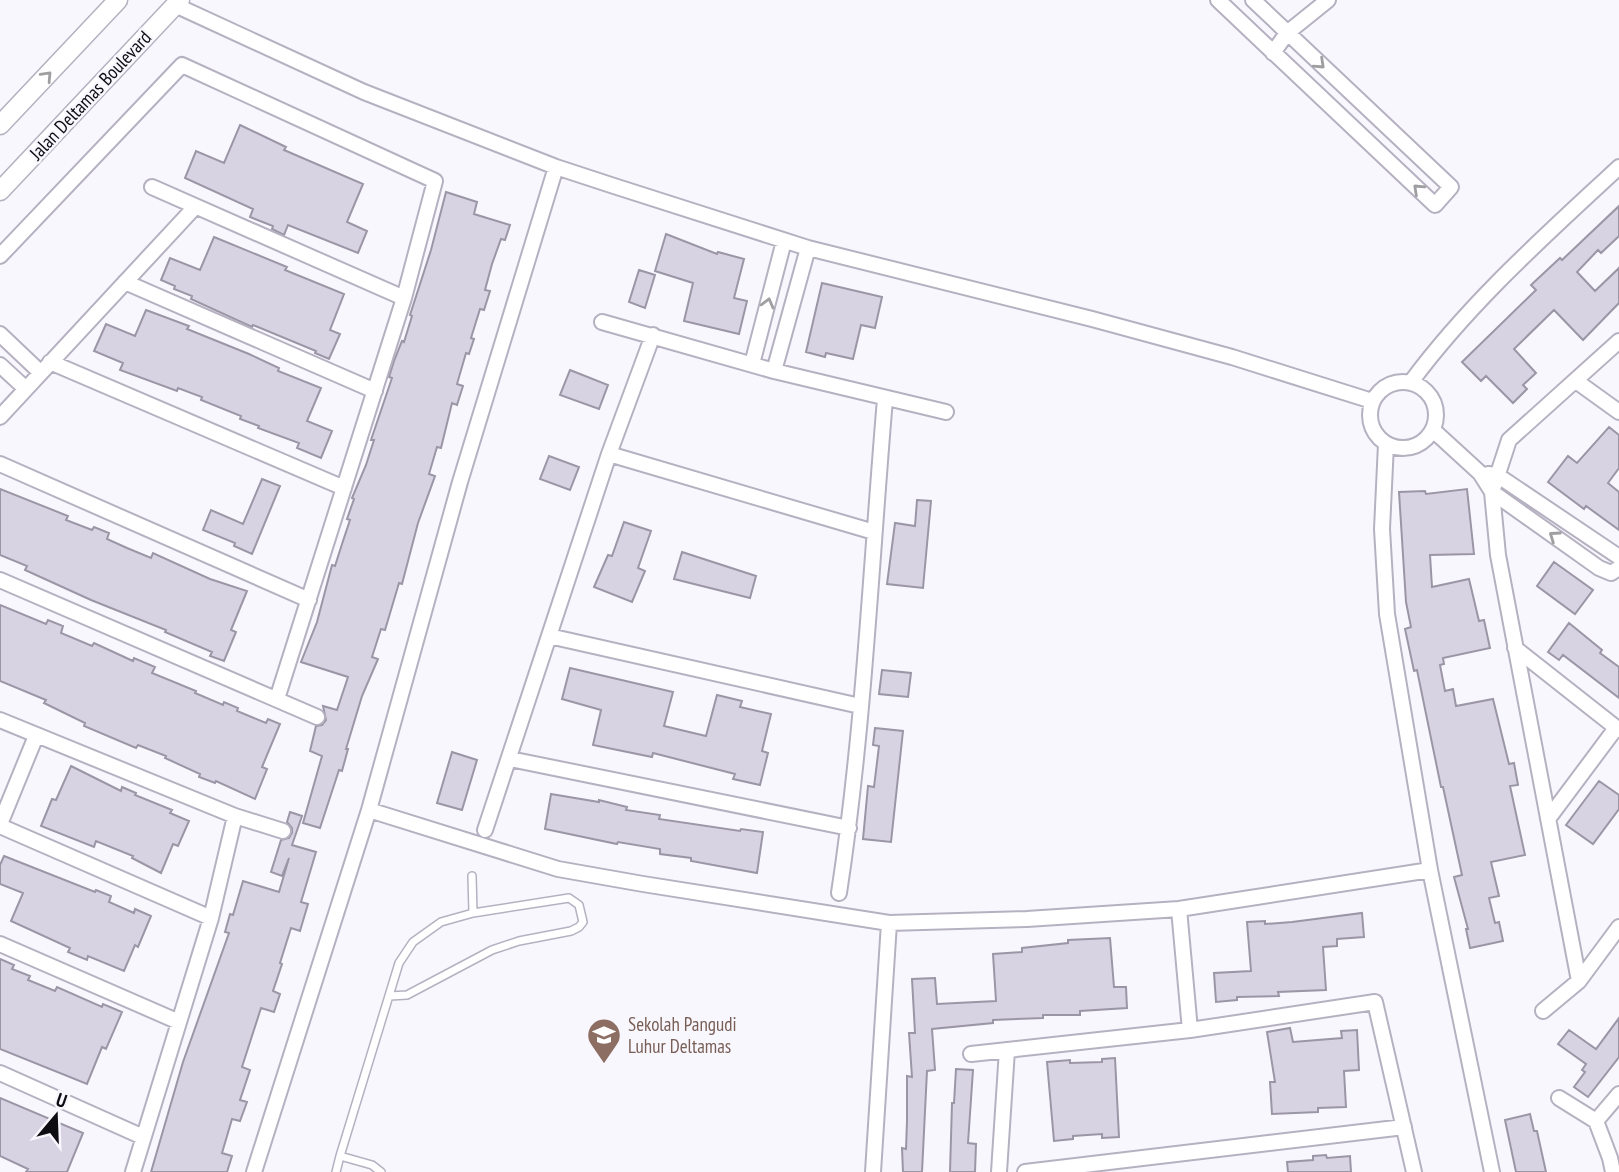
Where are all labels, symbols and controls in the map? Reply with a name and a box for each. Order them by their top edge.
street label: Jalan Deltamas Boulevard [23,25,156,165]
one-way arrow [1312,55,1325,68]
one-way arrow [38,71,51,84]
one-way arrow [1413,185,1426,198]
one-way arrow [760,297,774,309]
one-way arrow [1549,532,1562,544]
place label: Sekolah Pangudi Luhur Deltamas [628,1012,737,1058]
school or university icon: Sekolah Pangudi Luhur Deltamas [585,1016,623,1065]
north arrow [21,1081,91,1151]
text: U [53,1087,70,1113]

